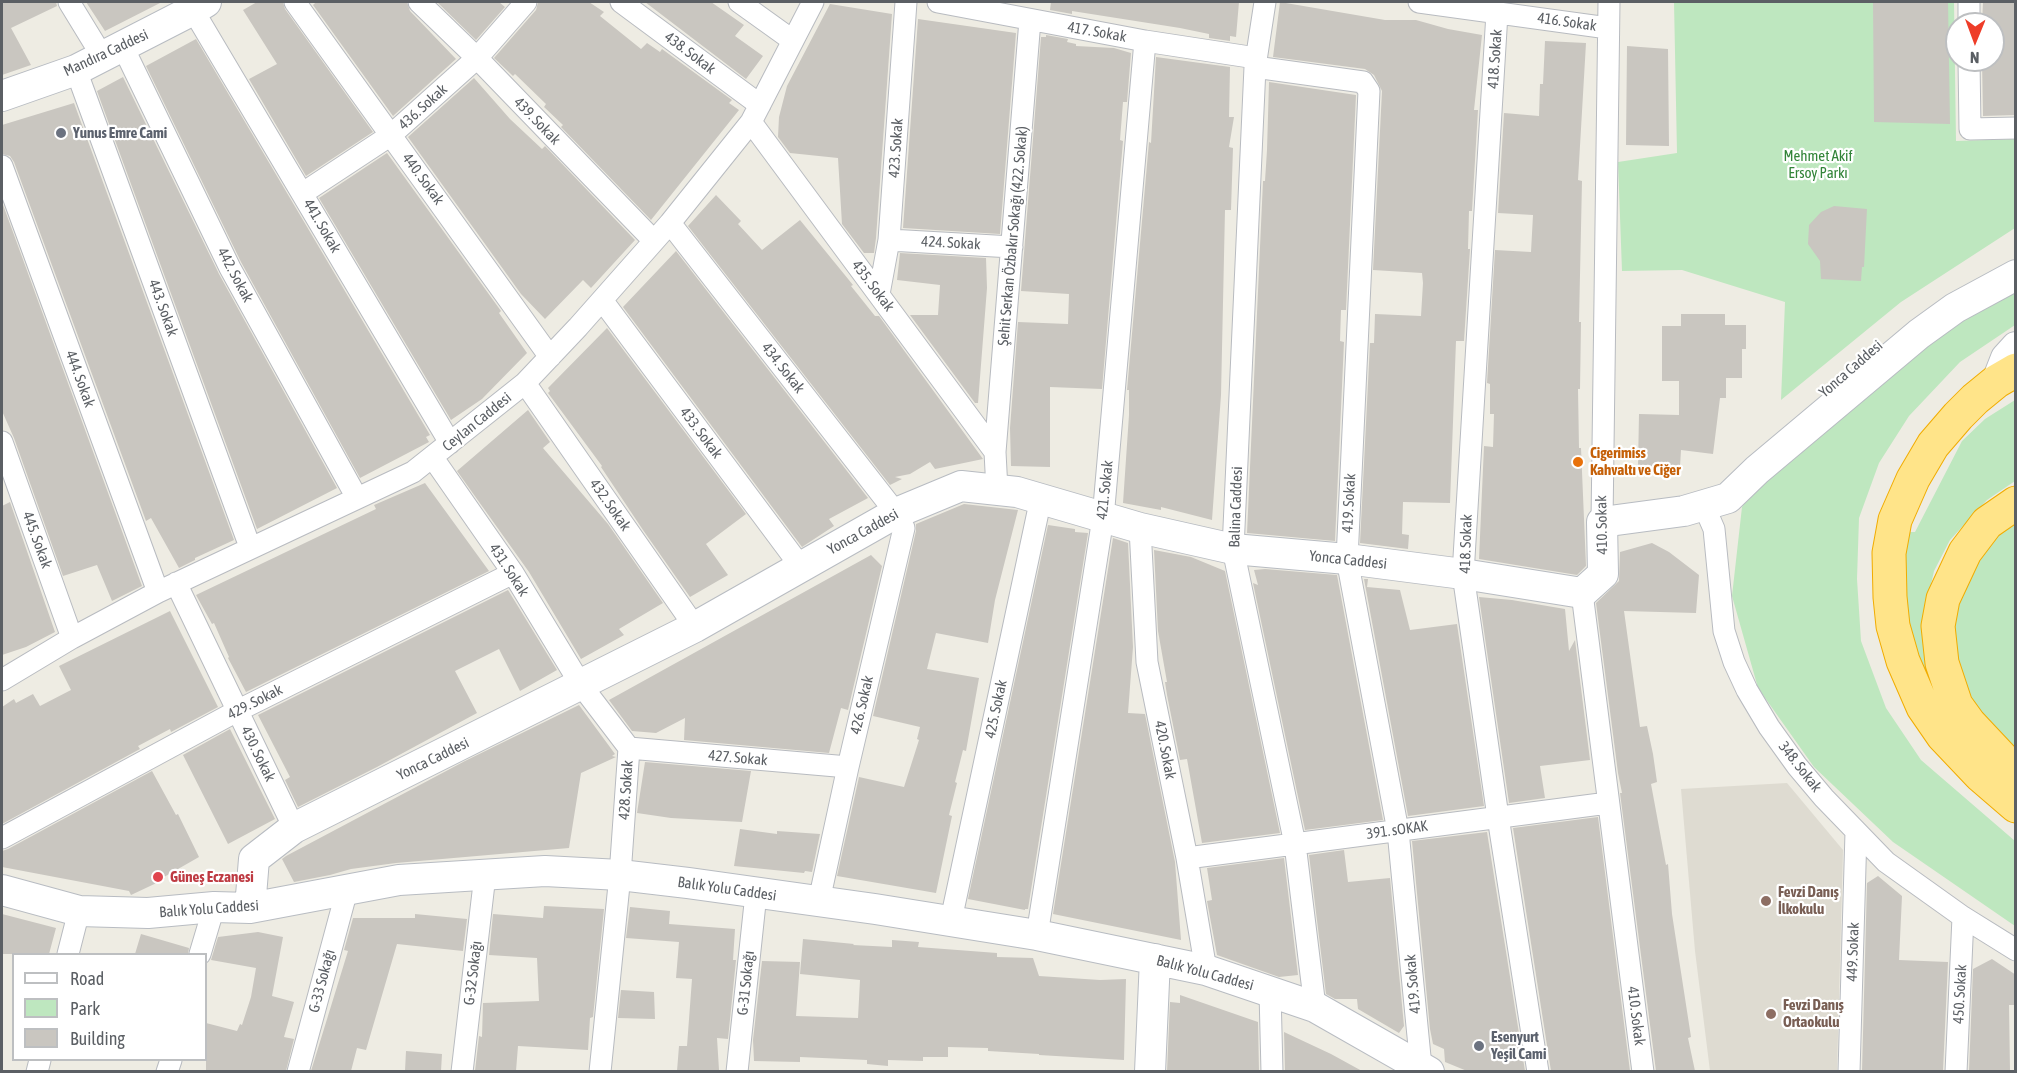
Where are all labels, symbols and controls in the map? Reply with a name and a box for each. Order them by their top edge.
street label: 416. Sokak [1536,9,1598,35]
north arrow [1945,12,2005,72]
street label: 417. Sokak [1066,18,1128,46]
street label: Mandıra Caddesi [61,26,151,80]
street label: 438. Sokak [661,28,719,78]
street label: 418. Sokak [1484,29,1506,89]
text: N [1970,49,1980,67]
street label: 436. Sokak [395,80,451,134]
street label: 439. Sokak [510,93,564,149]
street label: 423. Sokak [885,118,907,178]
place label: Yunus Emre Cami [73,124,167,142]
street label: Şehit Serkan Özbakır Sokağı (422. Sokak) [994,125,1032,347]
marker: Yunus Emre Cami [54,126,68,140]
park label: Mehmet Akif Ersoy Parkı [1783,147,1853,182]
street label: 440. Sokak [398,150,448,208]
street label: 441. Sokak [299,196,345,256]
street label: 424. Sokak [921,232,981,254]
street label: 442. Sokak [213,245,257,305]
street label: 435. Sokak [848,257,898,315]
street label: 443. Sokak [144,277,182,339]
street label: Yonca Caddesi [1816,337,1886,401]
street label: 434. Sokak [758,339,808,397]
street label: 444. Sokak [61,348,99,410]
street label: Ceylan Caddesi [439,389,515,455]
street label: 433. Sokak [676,404,726,462]
place label: Cigerimiss Kahvaltı ve Ciğer [1590,444,1681,479]
marker: Cigerimiss Kahvaltı ve Ciğer [1571,455,1585,469]
street label: 421. Sokak [1093,460,1117,520]
street label: Balina Caddesi [1226,466,1246,548]
street label: 419. Sokak [1338,473,1360,533]
street label: 432. Sokak [586,476,634,534]
street label: 410. Sokak [1592,495,1612,555]
street label: Yonca Caddesi [824,505,902,559]
street label: 445. Sokak [18,509,56,571]
street label: 418. Sokak [1456,514,1476,574]
street label: 431. Sokak [485,540,533,600]
street label: Yonca Caddesi [1308,547,1388,573]
street label: 426. Sokak [847,674,877,736]
street label: 425. Sokak [981,678,1011,740]
street label: 429. Sokak [224,680,286,724]
street label: 420. Sokak [1150,719,1180,781]
street label: 430. Sokak [237,723,279,785]
street label: Yonca Caddesi [394,734,472,784]
street label: 348. Sokak [1775,738,1825,796]
street label: 427. Sokak [708,746,768,770]
street label: 428. Sokak [615,760,637,820]
street label: 391. sOKAK [1365,817,1429,843]
place label: Güneş Eczanesi [170,868,254,886]
marker: Güneş Eczanesi [151,870,165,884]
street label: Balık Yolu Caddesi [676,873,778,905]
place label: Fevzi Danış İlkokulu [1778,883,1839,918]
marker: Fevzi Danış İlkokulu [1759,894,1773,908]
street label: Balık Yolu Caddesi [159,897,259,921]
street label: 449. Sokak [1843,922,1863,982]
street label: G-32 Sokağı [460,940,486,1006]
street label: G-33 Sokağı [305,947,339,1015]
street label: G-31 Sokağı [734,950,758,1016]
street label: Balık Yolu Caddesi [1154,951,1256,995]
legend [12,953,207,1061]
street label: 419. Sokak [1401,954,1425,1014]
street label: 450. Sokak [1949,964,1971,1024]
text: Road [70,968,104,989]
street label: 410. Sokak [1623,985,1649,1047]
place label: Fevzi Danış Ortaokulu [1783,996,1844,1031]
text: Park [70,998,100,1019]
marker: Fevzi Danış Ortaokulu [1764,1007,1778,1021]
text: Building [70,1028,125,1049]
place label: Esenyurt Yeşil Cami [1491,1028,1546,1063]
marker: Esenyurt Yeşil Cami [1472,1039,1486,1053]

